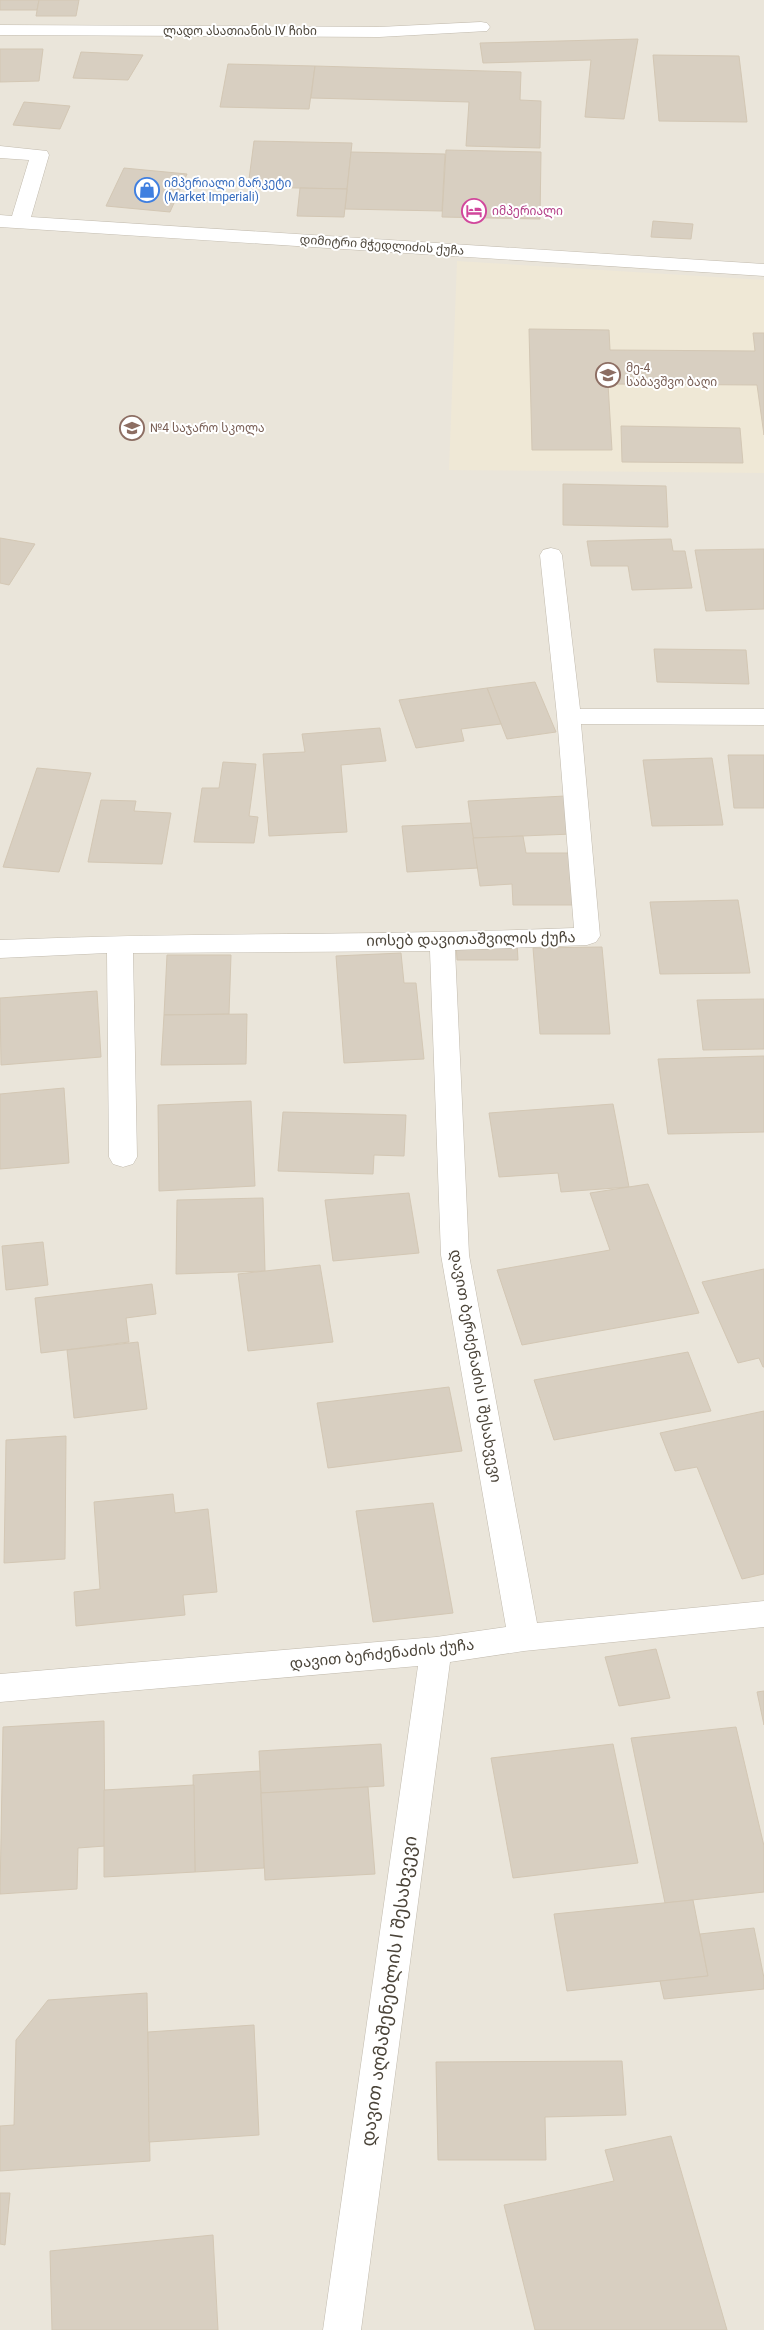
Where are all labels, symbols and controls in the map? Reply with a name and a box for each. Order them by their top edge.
street label: ლადო ასათიანის IV ჩიხი [163,24,317,39]
place label: იმპერიალი მარკეტი (Market Imperiali) [164,176,291,204]
shop icon: იმპერიალი მარკეტი (Market Imperiali) [134,177,160,203]
hotel icon: იმპერიალი [461,198,487,224]
place label: იმპერიალი [492,204,563,219]
street label: დიმიტრი მჭედლიძის ქუჩა [299,232,465,259]
place label: მე-4 საბავშვო ბაღი [626,361,717,390]
school or university icon: მე-4 საბავშვო ბაღი [595,362,621,388]
school or university icon: №4 საჯარო სკოლა [119,415,145,441]
place label: №4 საჯარო სკოლა [150,421,265,436]
street label: იოსებ დავითაშვილის ქუჩა [366,928,576,950]
street label: დავით ბერძენაძის I შესახვევი [447,1248,505,1484]
street label: დავით ბერძენაძის ქუჩა [289,1635,475,1673]
street label: დავით აღმაშენებლის I შესახვევი [356,1834,422,2148]

